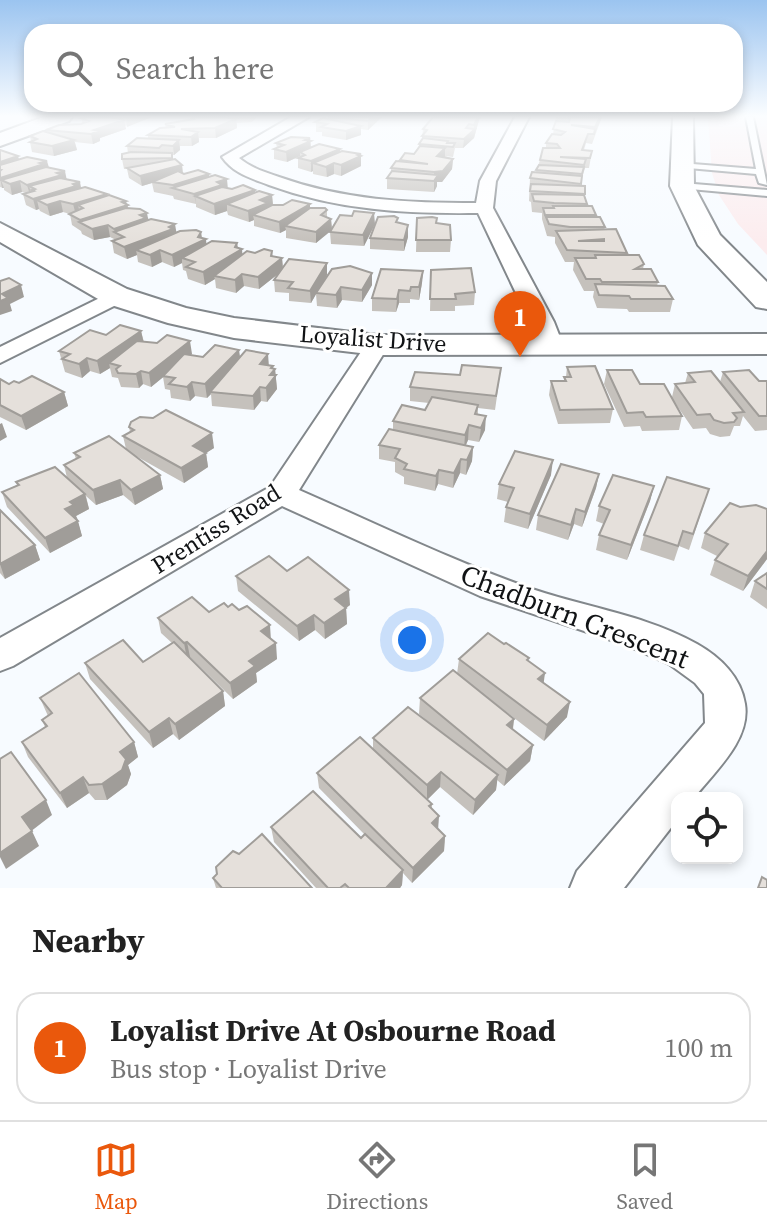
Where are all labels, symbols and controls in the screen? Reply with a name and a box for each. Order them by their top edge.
search box [24,24,743,112]
icon: search [52,46,96,90]
text: Search here [116,48,274,89]
pin: 1 [494,291,546,357]
street label: Loyalist Drive [298,317,448,360]
street label: Prentiss Road [145,476,287,581]
street label: Chadburn Crescent [455,555,695,677]
your location [392,620,432,660]
map controls [671,792,743,864]
button: locate [671,792,743,864]
text: Nearby [32,917,145,963]
text: Loyalist Drive At Osbourne Road [110,1010,556,1051]
text: 1 [53,1030,67,1066]
text: 100 m [665,1030,733,1066]
text: Bus stop · Loyalist Drive [110,1051,387,1087]
tab: Map [94,1138,138,1216]
tab: Directions [326,1138,428,1216]
tab: Saved [616,1138,673,1216]

